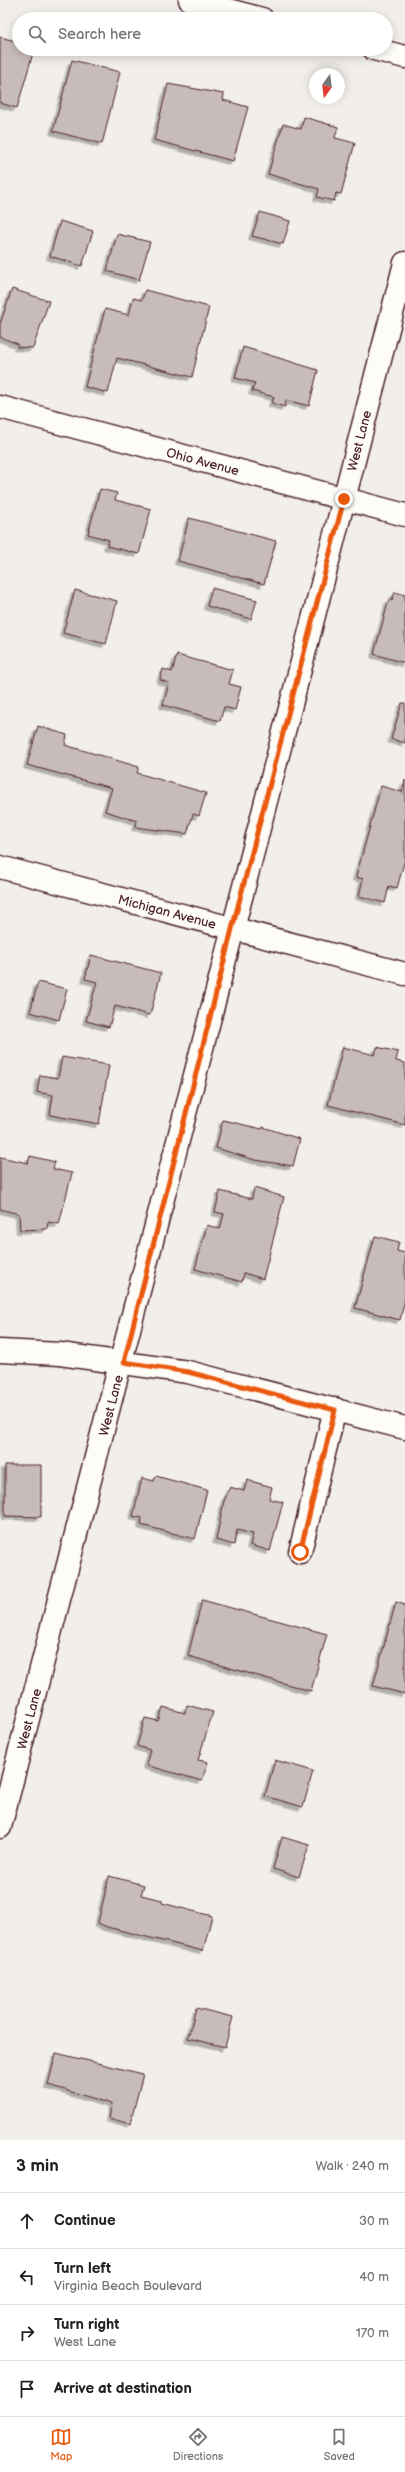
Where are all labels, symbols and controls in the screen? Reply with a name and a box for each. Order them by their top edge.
search box [12,12,393,56]
icon: search [26,23,48,45]
text: Search here [58,25,141,44]
north arrow [309,68,345,104]
street label: West Lane [344,408,375,473]
street label: Ohio Avenue [164,445,241,480]
route end [335,490,353,508]
street label: Michigan Avenue [116,892,218,933]
street label: West Lane [96,1373,127,1438]
route start [291,1543,309,1561]
street label: West Lane [14,1687,45,1751]
text: 3 min [16,2156,59,2176]
text: Walk · 240 m [315,2158,389,2174]
icon: ahead [16,2210,38,2232]
text: Continue [54,2211,116,2230]
text: 30 m [359,2213,389,2229]
text: Turn left [54,2259,111,2278]
icon: left [16,2266,38,2288]
text: 40 m [359,2269,389,2285]
text: Virginia Beach Boulevard [54,2278,202,2294]
text: Turn right [54,2315,119,2334]
icon: right [16,2322,38,2344]
text: 170 m [356,2325,389,2341]
text: West Lane [54,2334,116,2350]
icon: arrive [16,2378,38,2400]
text: Arrive at destination [54,2379,192,2398]
tab: Map [50,2426,72,2463]
tab: Directions [173,2426,223,2463]
tab: Saved [324,2426,355,2463]

